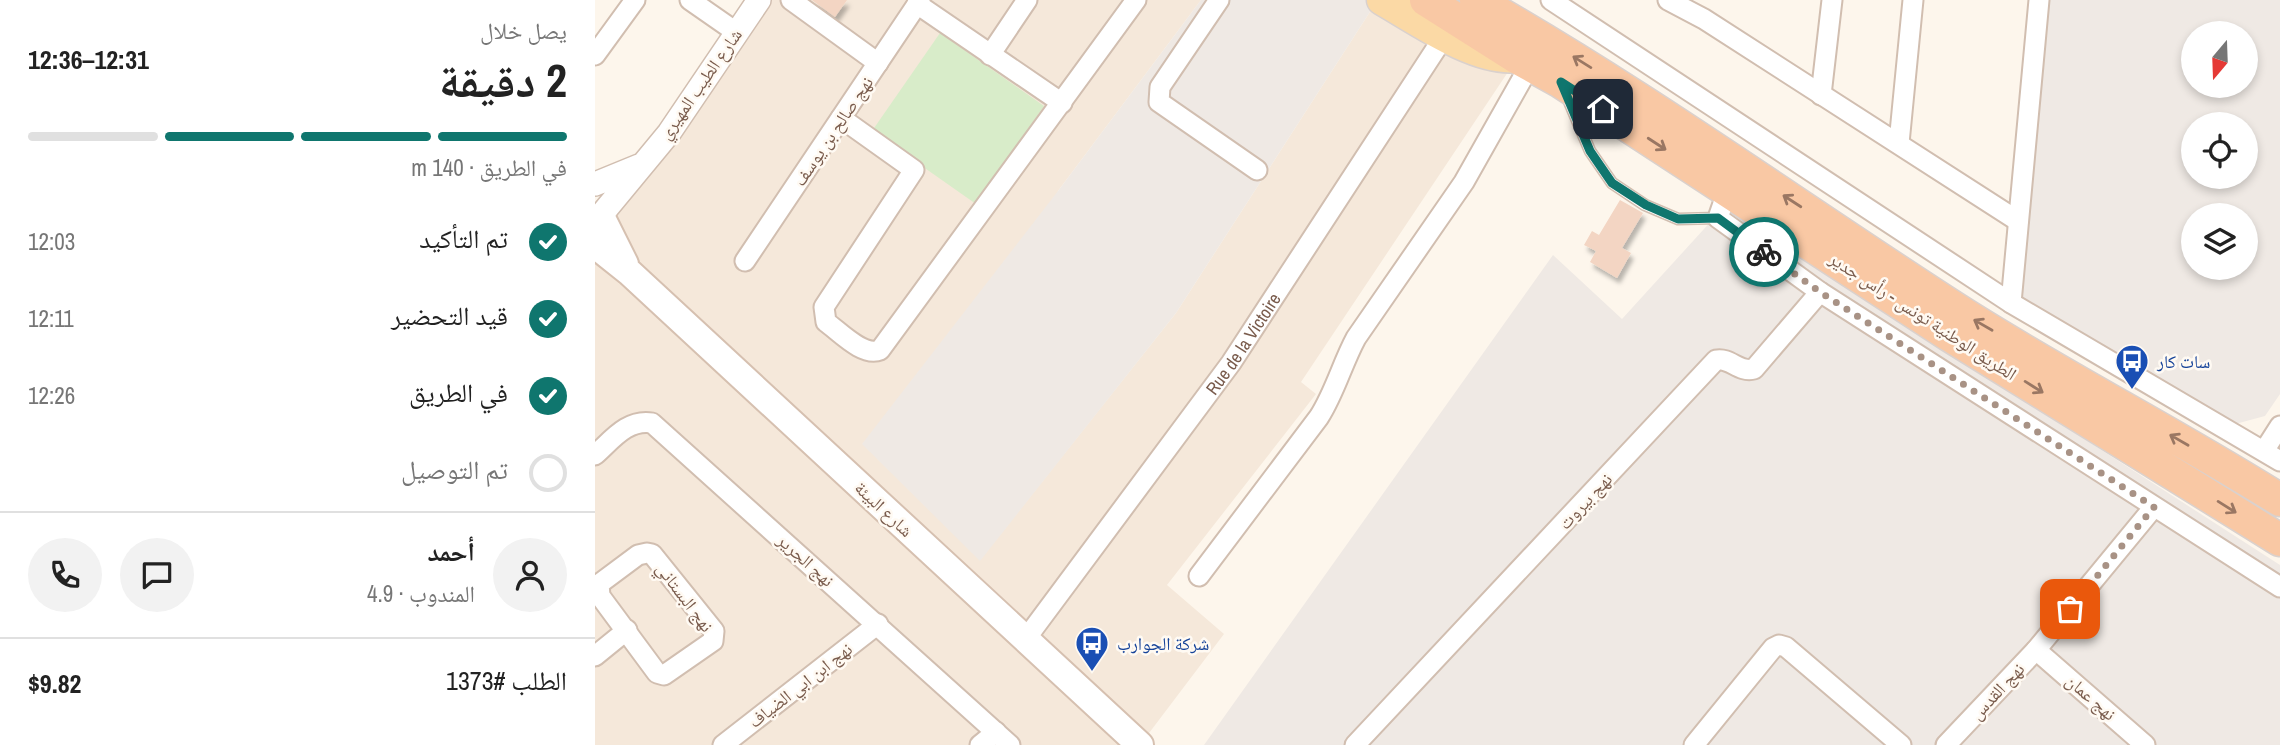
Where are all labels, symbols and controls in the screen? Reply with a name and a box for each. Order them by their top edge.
text: يصل خلال [480,15,567,46]
north arrow [2181,21,2257,98]
map controls [2181,21,2258,280]
street label: شارع الطيب المهيري [652,23,750,146]
text: 12:31–12:36 [28,42,149,77]
text: 2 دقيقة [439,49,567,111]
one-way arrow [1572,55,1592,69]
street label: نهج صالح بن يوسف [787,71,879,191]
pin [1573,79,1633,139]
icon: home [1584,90,1622,128]
button: locate [2181,112,2258,189]
one-way arrow [1647,137,1667,151]
text: في الطريق · 140 m [411,152,567,183]
one-way arrow [1783,194,1802,209]
button: layers [2181,203,2258,280]
courier [1729,217,1799,287]
text: تم التأكيد [419,221,508,256]
icon: check [529,223,567,261]
text: 12:03 [28,226,75,257]
icon: bike [1745,233,1783,271]
street label: الطريق الوطنية تونس - رأس جدير [1824,245,2022,386]
street label: Rue de la Victoire [1199,288,1286,400]
text: قيد التحضير [391,298,508,333]
icon: check [529,300,567,338]
text: 12:11 [28,303,74,334]
one-way arrow [1973,318,1994,331]
bus stop icon: سات كار [2113,342,2151,391]
place label: سات كار [2156,349,2210,374]
text: في الطريق [409,375,508,410]
icon: check [529,377,567,415]
text: 12:26 [28,380,75,411]
one-way arrow [2023,381,2043,395]
one-way arrow [2170,433,2190,447]
text: تم التوصيل [401,452,508,487]
street label: نهج بيروت [1552,467,1618,535]
street label: شارع البيئة [849,475,919,543]
one-way arrow [2217,500,2237,514]
street label: نهج الجرير [771,527,840,592]
text: أحمد [427,534,475,569]
button: phone [28,538,102,612]
button: chat [120,538,194,612]
button: person [493,538,567,612]
street label: نهج البستاني [648,557,720,639]
text: المندوب · 4.9 [367,578,475,609]
pin [2040,579,2100,639]
icon: bag [2051,590,2089,628]
bus stop icon: شركة الجوارب [1073,624,1111,673]
place label: شركة الجوارب [1117,631,1209,656]
street label: نهج ابن ابي الضياف [743,636,859,736]
street label: نهج القدس [1964,657,2030,725]
text: الطلب #1373 [446,663,567,698]
text: $9.82 [28,666,81,701]
street label: نهج عمان [2060,668,2122,726]

